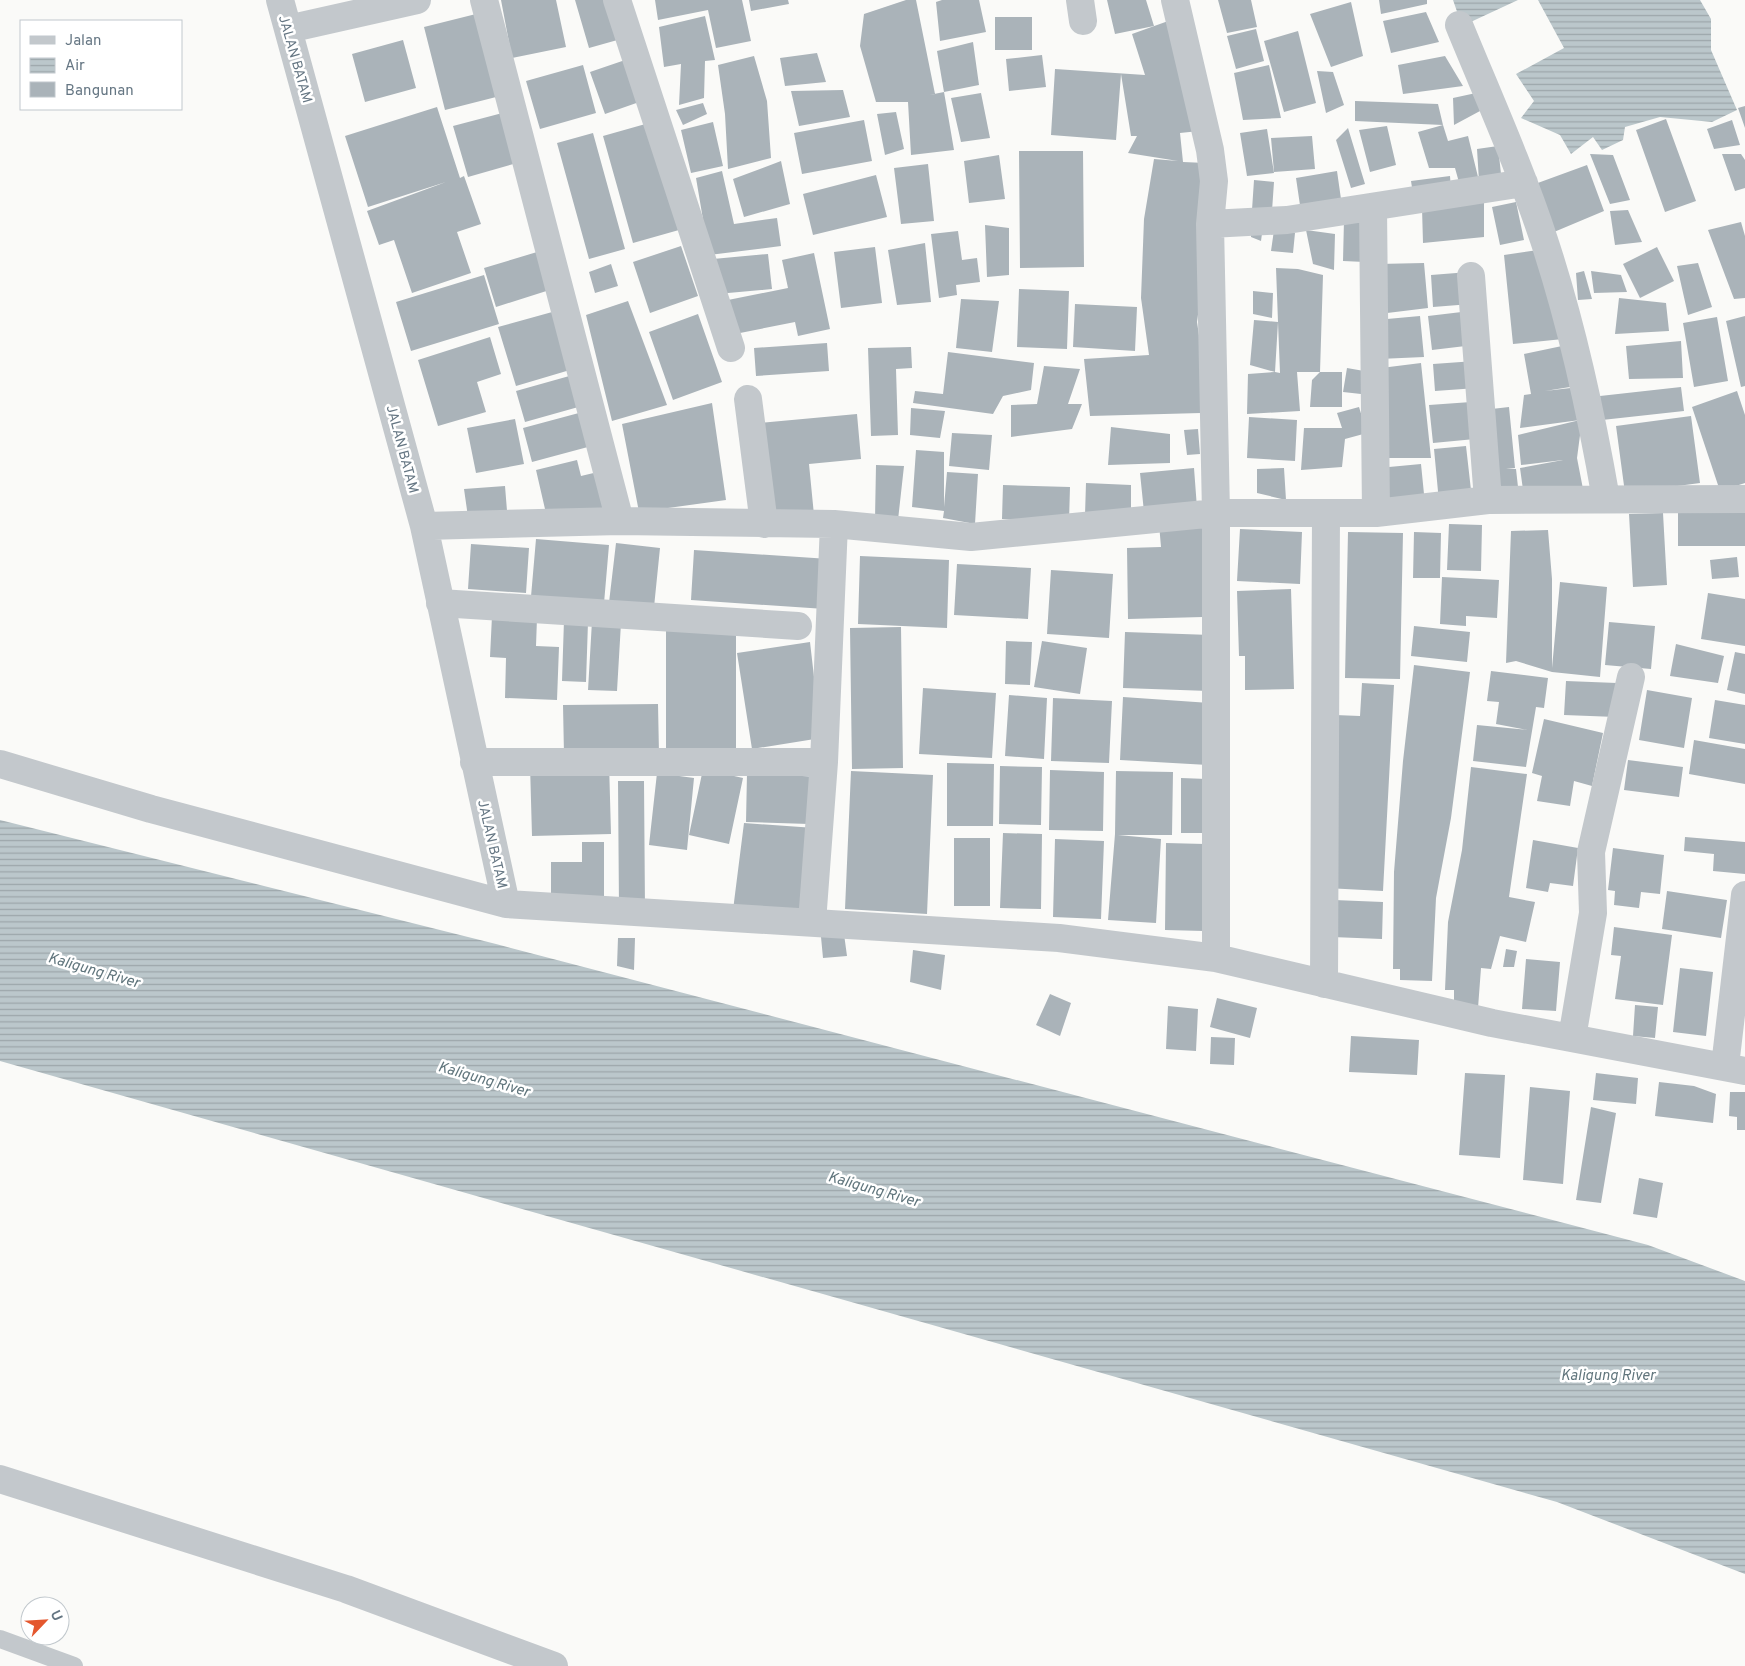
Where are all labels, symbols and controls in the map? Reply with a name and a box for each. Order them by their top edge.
street label: JALAN BATAM [274,14,315,105]
legend [20,20,182,110]
text: Jalan [65,32,102,51]
text: Air [65,57,85,76]
text: Bangunan [65,82,134,101]
street label: JALAN BATAM [382,403,421,495]
street label: JALAN BATAM [473,798,510,890]
water label: Kaligung River [45,949,143,994]
water label: Kaligung River [435,1058,533,1103]
water label: Kaligung River [825,1168,923,1213]
water label: Kaligung River [1561,1367,1657,1386]
north arrow [20,1596,70,1646]
text: U [46,1608,65,1624]

